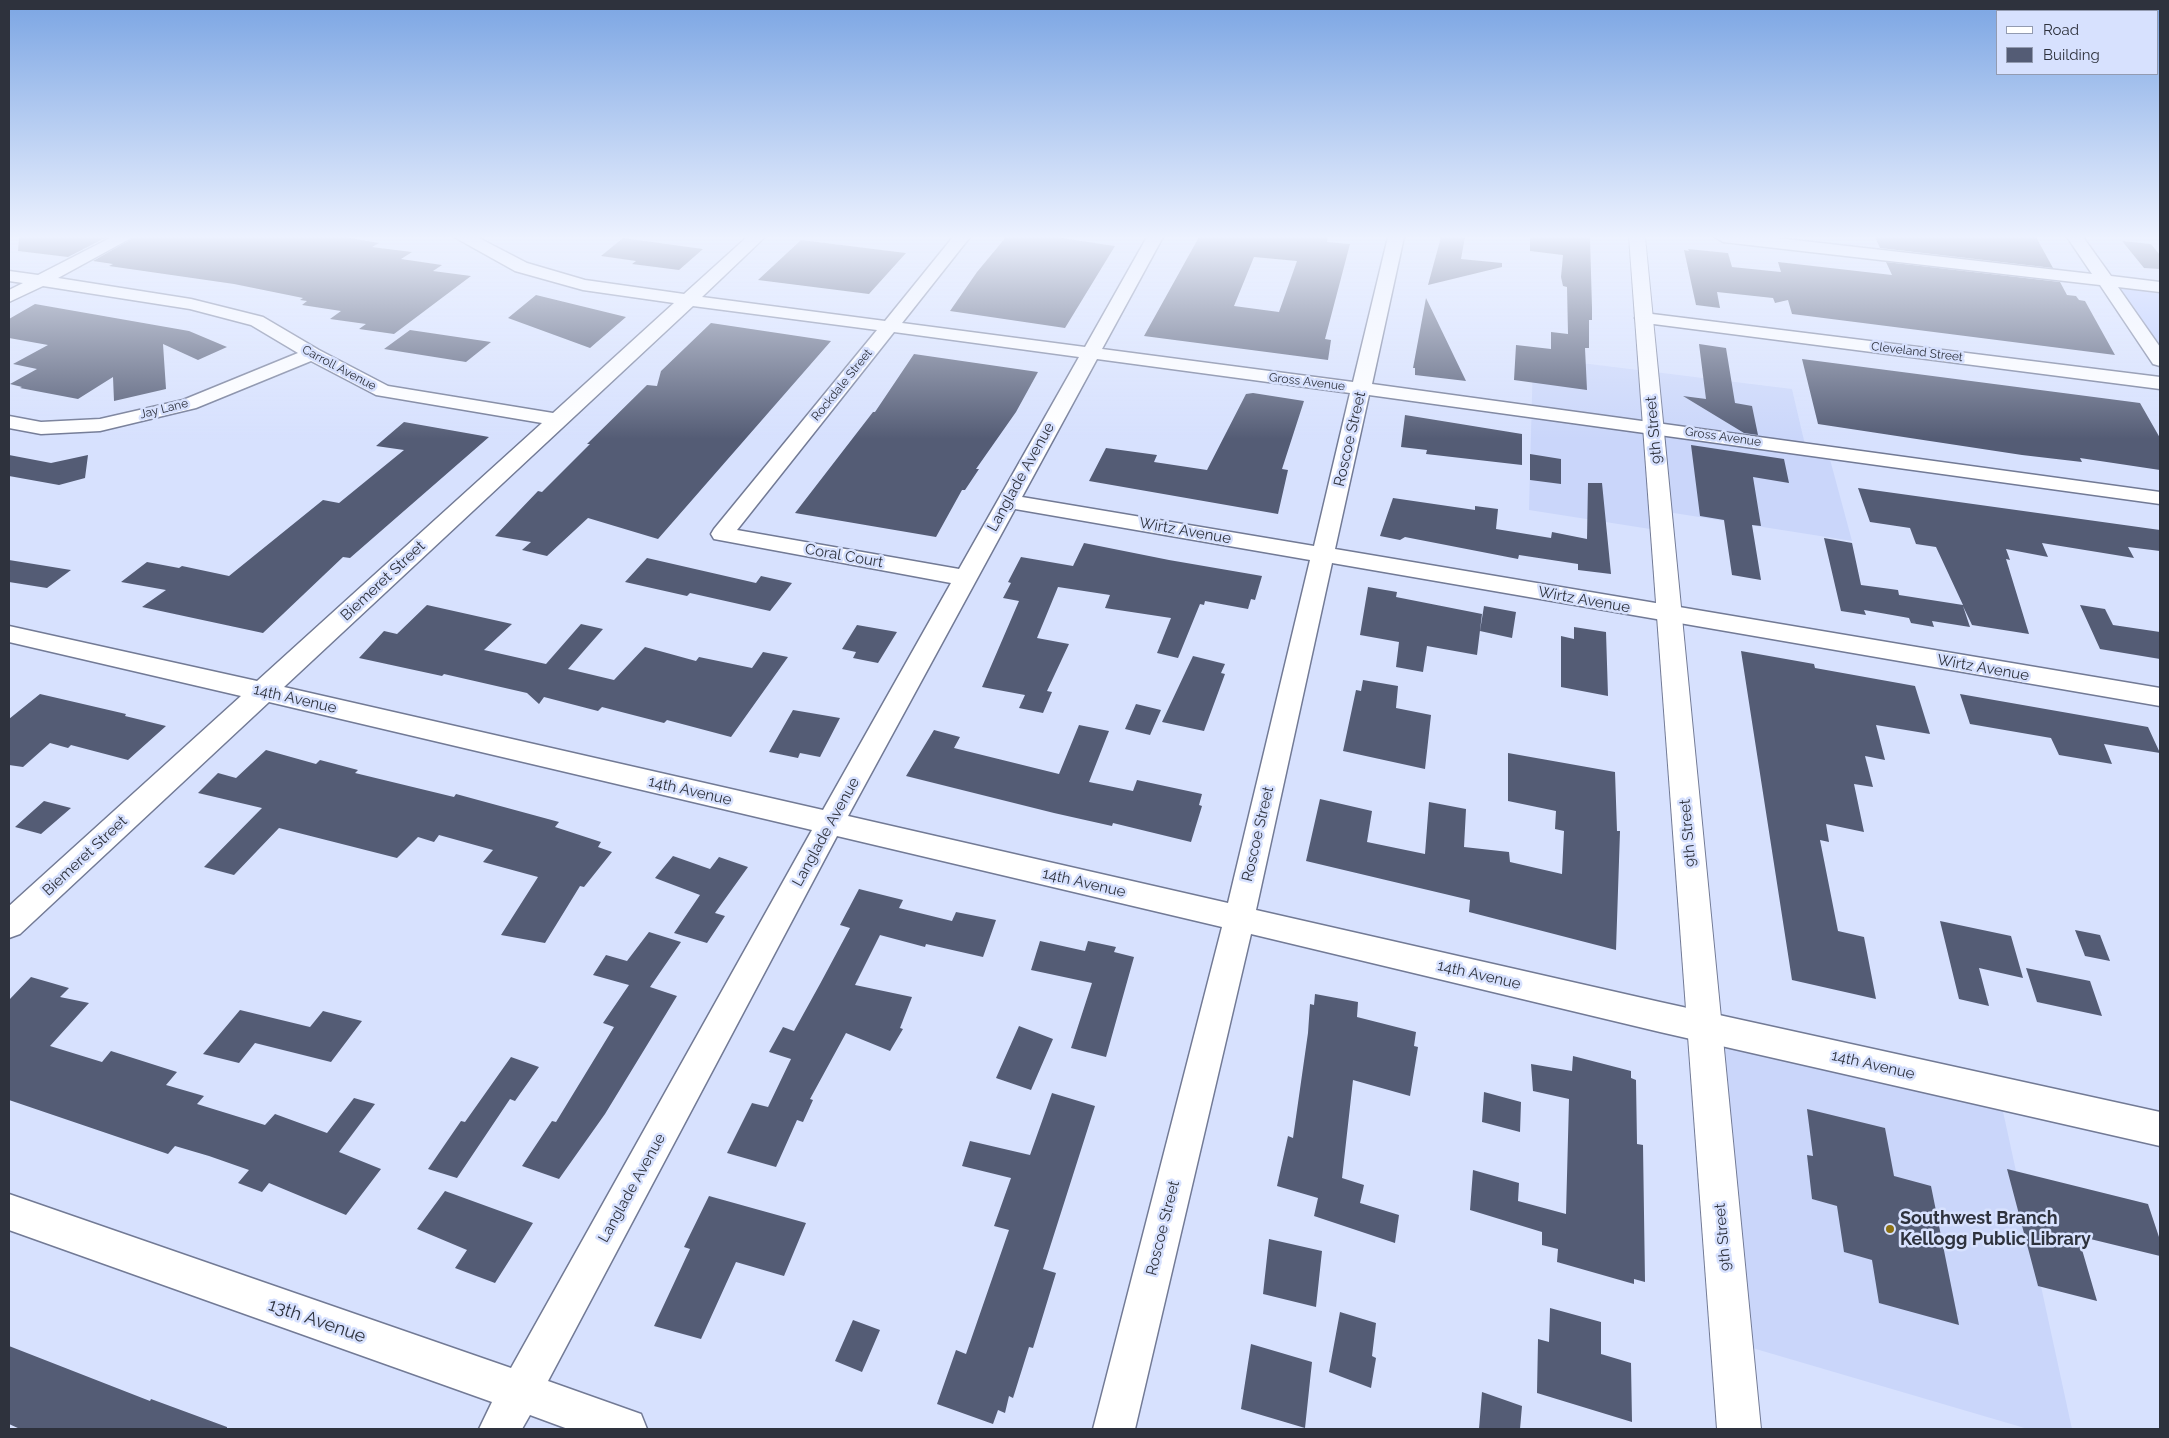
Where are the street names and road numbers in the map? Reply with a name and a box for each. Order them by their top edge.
street label: Cleveland Street [1870,339,1964,365]
street label: Carroll Avenue [299,342,379,394]
street label: Rockdale Street [809,346,875,424]
street label: Gross Avenue [1268,370,1346,394]
street label: Roscoe Street [1330,390,1370,488]
street label: 9th Street [1642,395,1666,465]
street label: Jay Lane [138,396,190,422]
street label: Langlade Avenue [984,419,1058,535]
street label: Gross Avenue [1684,425,1762,449]
street label: Wirtz Avenue [1138,514,1232,548]
street label: Biemeret Street [337,537,429,625]
street label: Coral Court [804,540,884,572]
street label: Wirtz Avenue [1537,583,1631,617]
street label: Wirtz Avenue [1936,651,2030,685]
street label: 14th Avenue [252,681,338,717]
street label: 14th Avenue [647,773,733,809]
street label: Langlade Avenue [789,774,863,890]
street label: Roscoe Street [1238,785,1278,883]
street label: 9th Street [1676,798,1700,868]
street label: Biemeret Street [39,812,131,900]
street label: 14th Avenue [1041,865,1127,901]
street label: 14th Avenue [1436,957,1522,993]
street label: 14th Avenue [1830,1047,1916,1083]
street label: Langlade Avenue [595,1130,669,1246]
street label: Roscoe Street [1143,1179,1183,1277]
street label: 9th Street [1711,1202,1735,1272]
street label: 13th Avenue [265,1294,369,1348]

